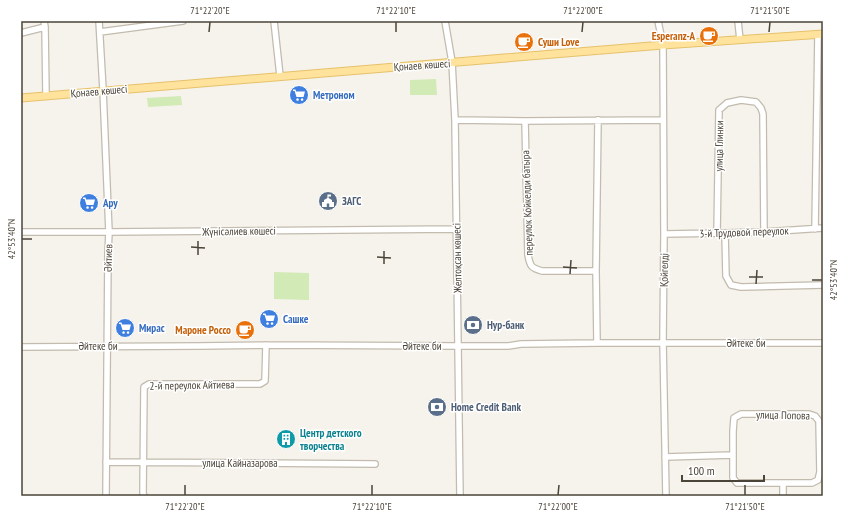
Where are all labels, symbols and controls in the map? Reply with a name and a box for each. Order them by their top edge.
text: 71°22'20"E [190,4,230,17]
text: 71°22'10"E [376,4,416,17]
text: 71°22'00"E [563,4,603,17]
text: 71°21'50"E [750,4,790,17]
cafe icon: Esperanz-A [698,25,720,47]
place label: Esperanz-A [652,29,695,43]
cafe icon: Суши Love [513,31,535,53]
place label: Суши Love [538,35,580,49]
street label: Қонаев көшесі [393,56,451,74]
street label: Қонаев көшесі [70,82,128,100]
supermarket icon: Метроном [288,84,310,106]
place label: Метроном [313,88,355,102]
street label: улица Глинки [712,120,726,172]
street label: переулок Койкелди батыра [518,150,536,256]
public building icon: ЗАГС [317,190,339,212]
supermarket icon: Ару [78,192,100,214]
place label: ЗАГС [342,194,361,208]
place label: Ару [102,196,118,210]
text: 42°53'40"N [5,219,18,259]
street label: Жүнісәлиев көшесі [201,223,276,239]
street label: Желтоқсан көшесі [449,223,465,294]
street label: 3-й Трудовой переулок [699,223,790,241]
street label: Әйтиев [101,243,115,272]
street label: Қойгелді [657,253,671,287]
text: 42°53'40"N [827,260,840,300]
supermarket icon: Сашке [258,308,280,330]
place label: Сашке [283,312,309,326]
bank icon: Нур-банк [462,314,484,336]
supermarket icon: Мирас [114,317,136,339]
place label: Нур-банк [487,318,525,332]
cafe icon: Мароне Россо [234,319,256,341]
place label: Мирас [139,321,165,335]
place label: Мароне Россо [175,323,231,337]
street label: Әйтеке би [726,336,766,350]
street label: Әйтеке би [78,339,118,353]
street label: Әйтеке би [402,339,442,353]
street label: 2-й переулок Айтиева [149,377,235,393]
bank icon: Home Credit Bank [426,396,448,418]
place label: Home Credit Bank [451,400,521,414]
street label: улица Попова [756,408,810,422]
place label: Центр детского творчества [300,426,362,453]
building icon: Центр детского творчества [275,428,297,450]
street label: улица Кайназарова [202,456,278,470]
scale bar [682,457,764,483]
text: 100 m [688,463,715,478]
text: 71°22'20"E [165,500,205,513]
text: 71°22'10"E [352,500,392,513]
text: 71°22'00"E [538,500,578,513]
text: 71°21'50"E [725,500,765,513]

